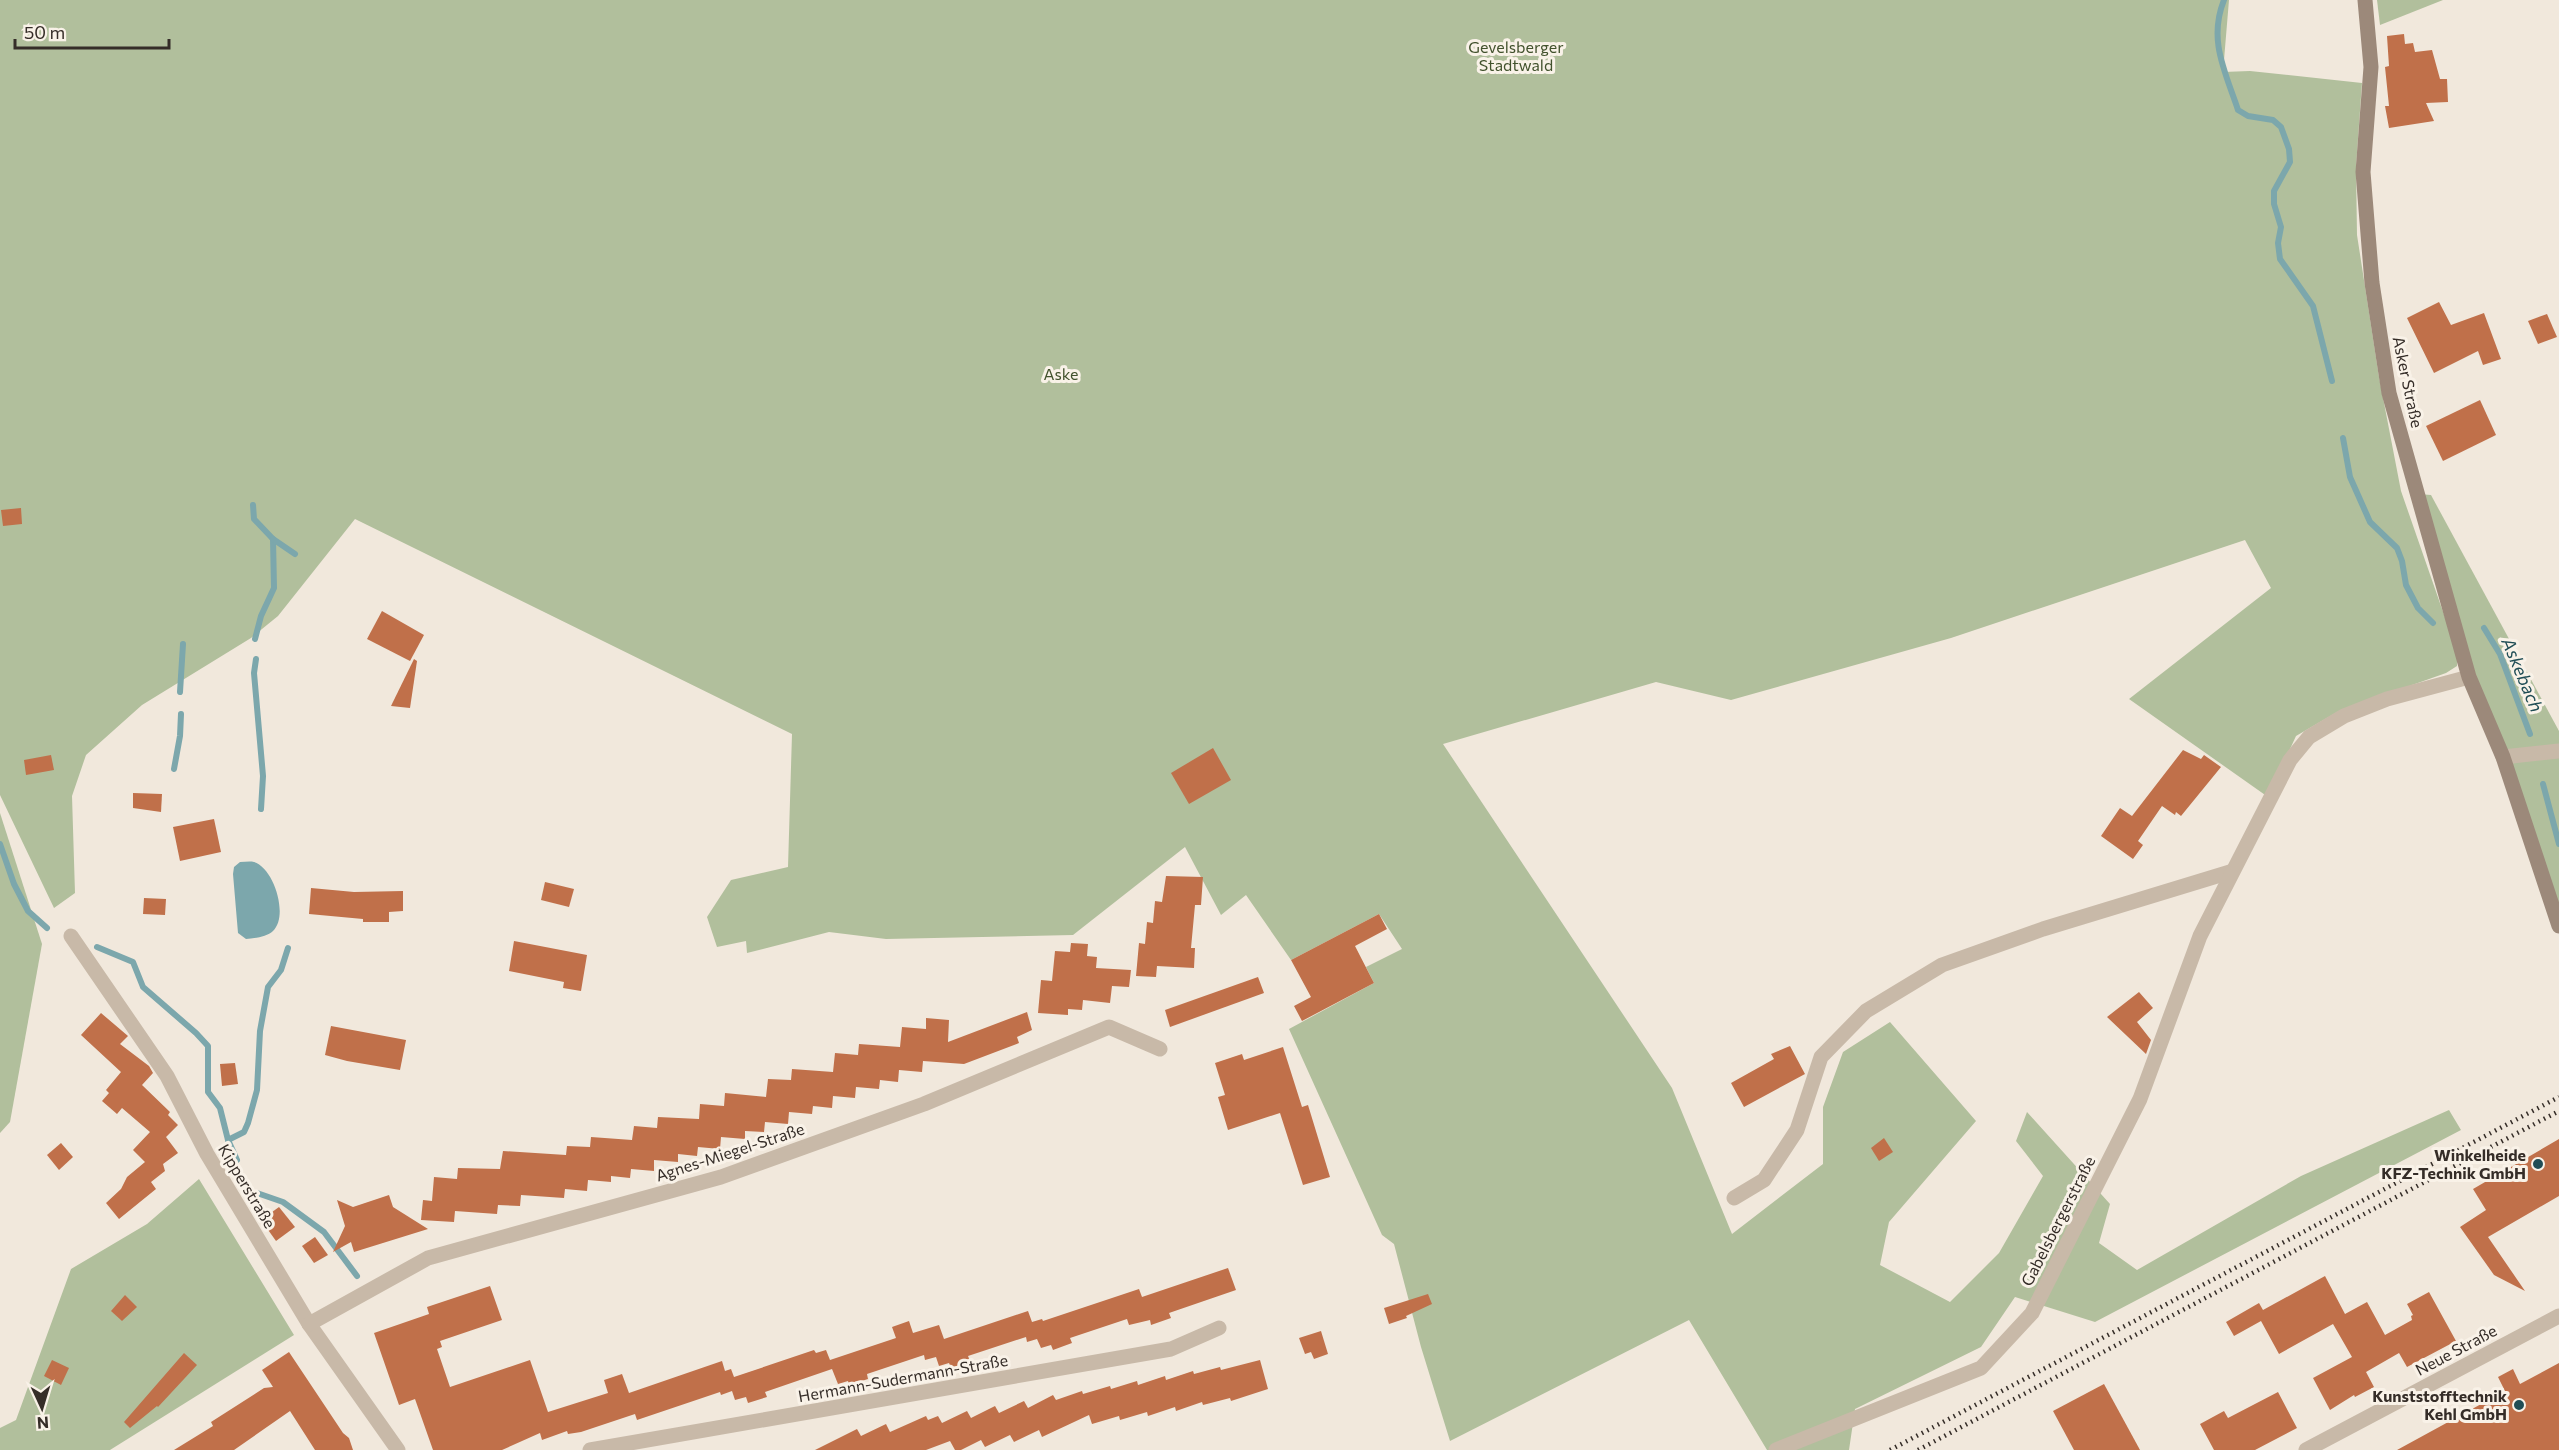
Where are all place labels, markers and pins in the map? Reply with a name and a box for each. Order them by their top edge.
place label: Winkelheide KFZ-Technik GmbH [2381,1145,2526,1182]
marker: Winkelheide KFZ-Technik GmbH [2531,1157,2545,1171]
place label: Kunststofftechnik Kehl GmbH [2372,1386,2508,1423]
marker: Kunststofftechnik Kehl GmbH [2512,1398,2526,1412]

